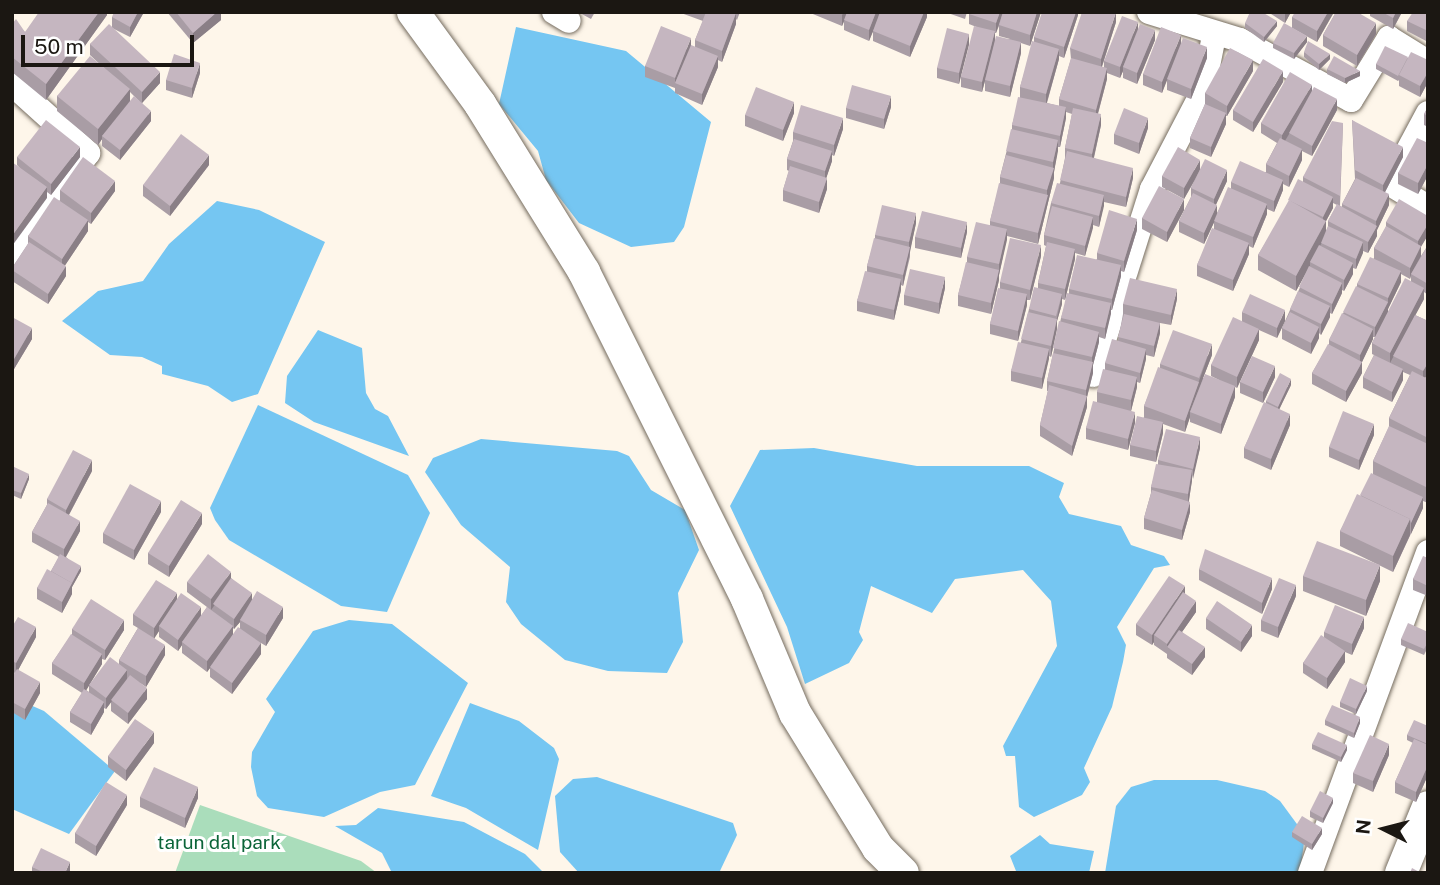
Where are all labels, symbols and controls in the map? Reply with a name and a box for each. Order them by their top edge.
scale bar [24,21,198,65]
text: 50 m [34,34,84,59]
north arrow [1349,794,1419,864]
text: N [1351,818,1375,835]
park label: tarun dal park [157,832,281,854]

